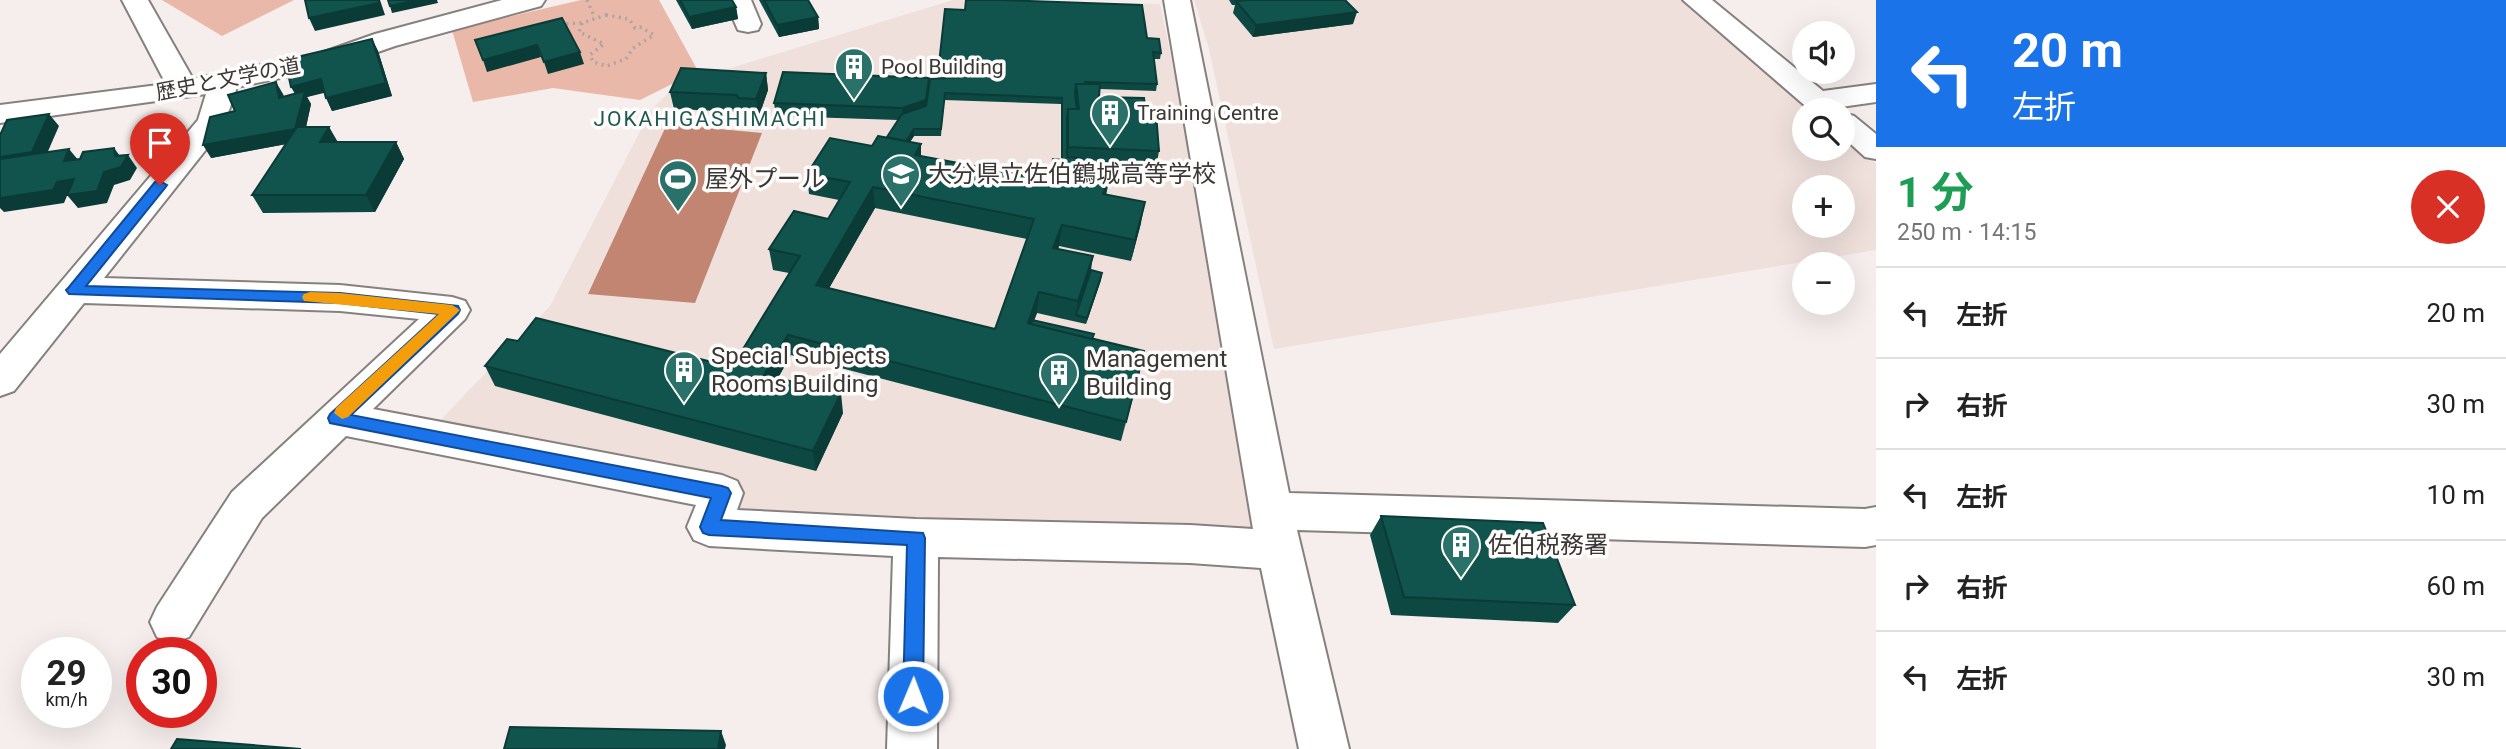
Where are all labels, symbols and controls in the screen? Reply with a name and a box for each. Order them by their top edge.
map controls [1792,21,1855,315]
button: sound [1792,21,1855,84]
text: 20 m [2012,22,2123,79]
icon: left [1897,28,1988,119]
building icon: Pool Building [833,46,875,101]
street label: 歴史と文学の道 [154,53,302,105]
place label: Pool Building [881,55,1004,79]
text: 左折 [2012,88,2076,126]
building icon: Training Centre [1089,92,1131,147]
button: search [1792,98,1855,161]
place label: Training Centre [1137,101,1279,125]
district label: JOKAHIGASHIMACHI [593,107,827,131]
pin [130,113,190,185]
icon: arrive [141,124,179,162]
school or university icon: 大分県立佐伯鶴城高等学校 [880,153,922,208]
sports icon: 屋外プール [657,158,699,213]
place label: 大分県立佐伯鶴城高等学校 [928,160,1216,188]
place label: 屋外プール [705,165,825,193]
text: 1 分 [1897,168,1974,217]
button: close [2411,170,2485,244]
button: + [1792,175,1855,238]
text: 250 m · 14:15 [1897,219,2036,246]
button: − [1792,252,1855,315]
icon: left [1897,294,1935,332]
text: 20 m [2427,298,2485,328]
text: 左折 [1956,300,2008,330]
place label: Special Subjects Rooms Building [711,342,887,398]
place label: Management Building [1086,345,1228,401]
building icon: Special Subjects Rooms Building [663,349,705,404]
building icon: Management Building [1038,352,1080,407]
icon: right [1897,385,1935,423]
text: 30 m [2427,389,2485,419]
text: 右折 [1956,391,2008,421]
icon: left [1897,476,1935,514]
text: 10 m [2427,480,2485,510]
text: 左折 [1956,482,2008,512]
building icon: 佐伯税務署 [1440,524,1482,579]
place label: 佐伯税務署 [1488,531,1608,559]
icon: right [1897,567,1935,605]
text: 60 m [2427,571,2485,601]
text: 右折 [1956,573,2008,603]
speed limit sign: 30 [126,637,217,728]
text: 29 [46,653,87,694]
icon: left [1897,658,1935,696]
position arrow [876,659,950,733]
text: 30 m [2427,662,2485,692]
text: 左折 [1956,664,2008,694]
text: km/h [45,689,88,710]

